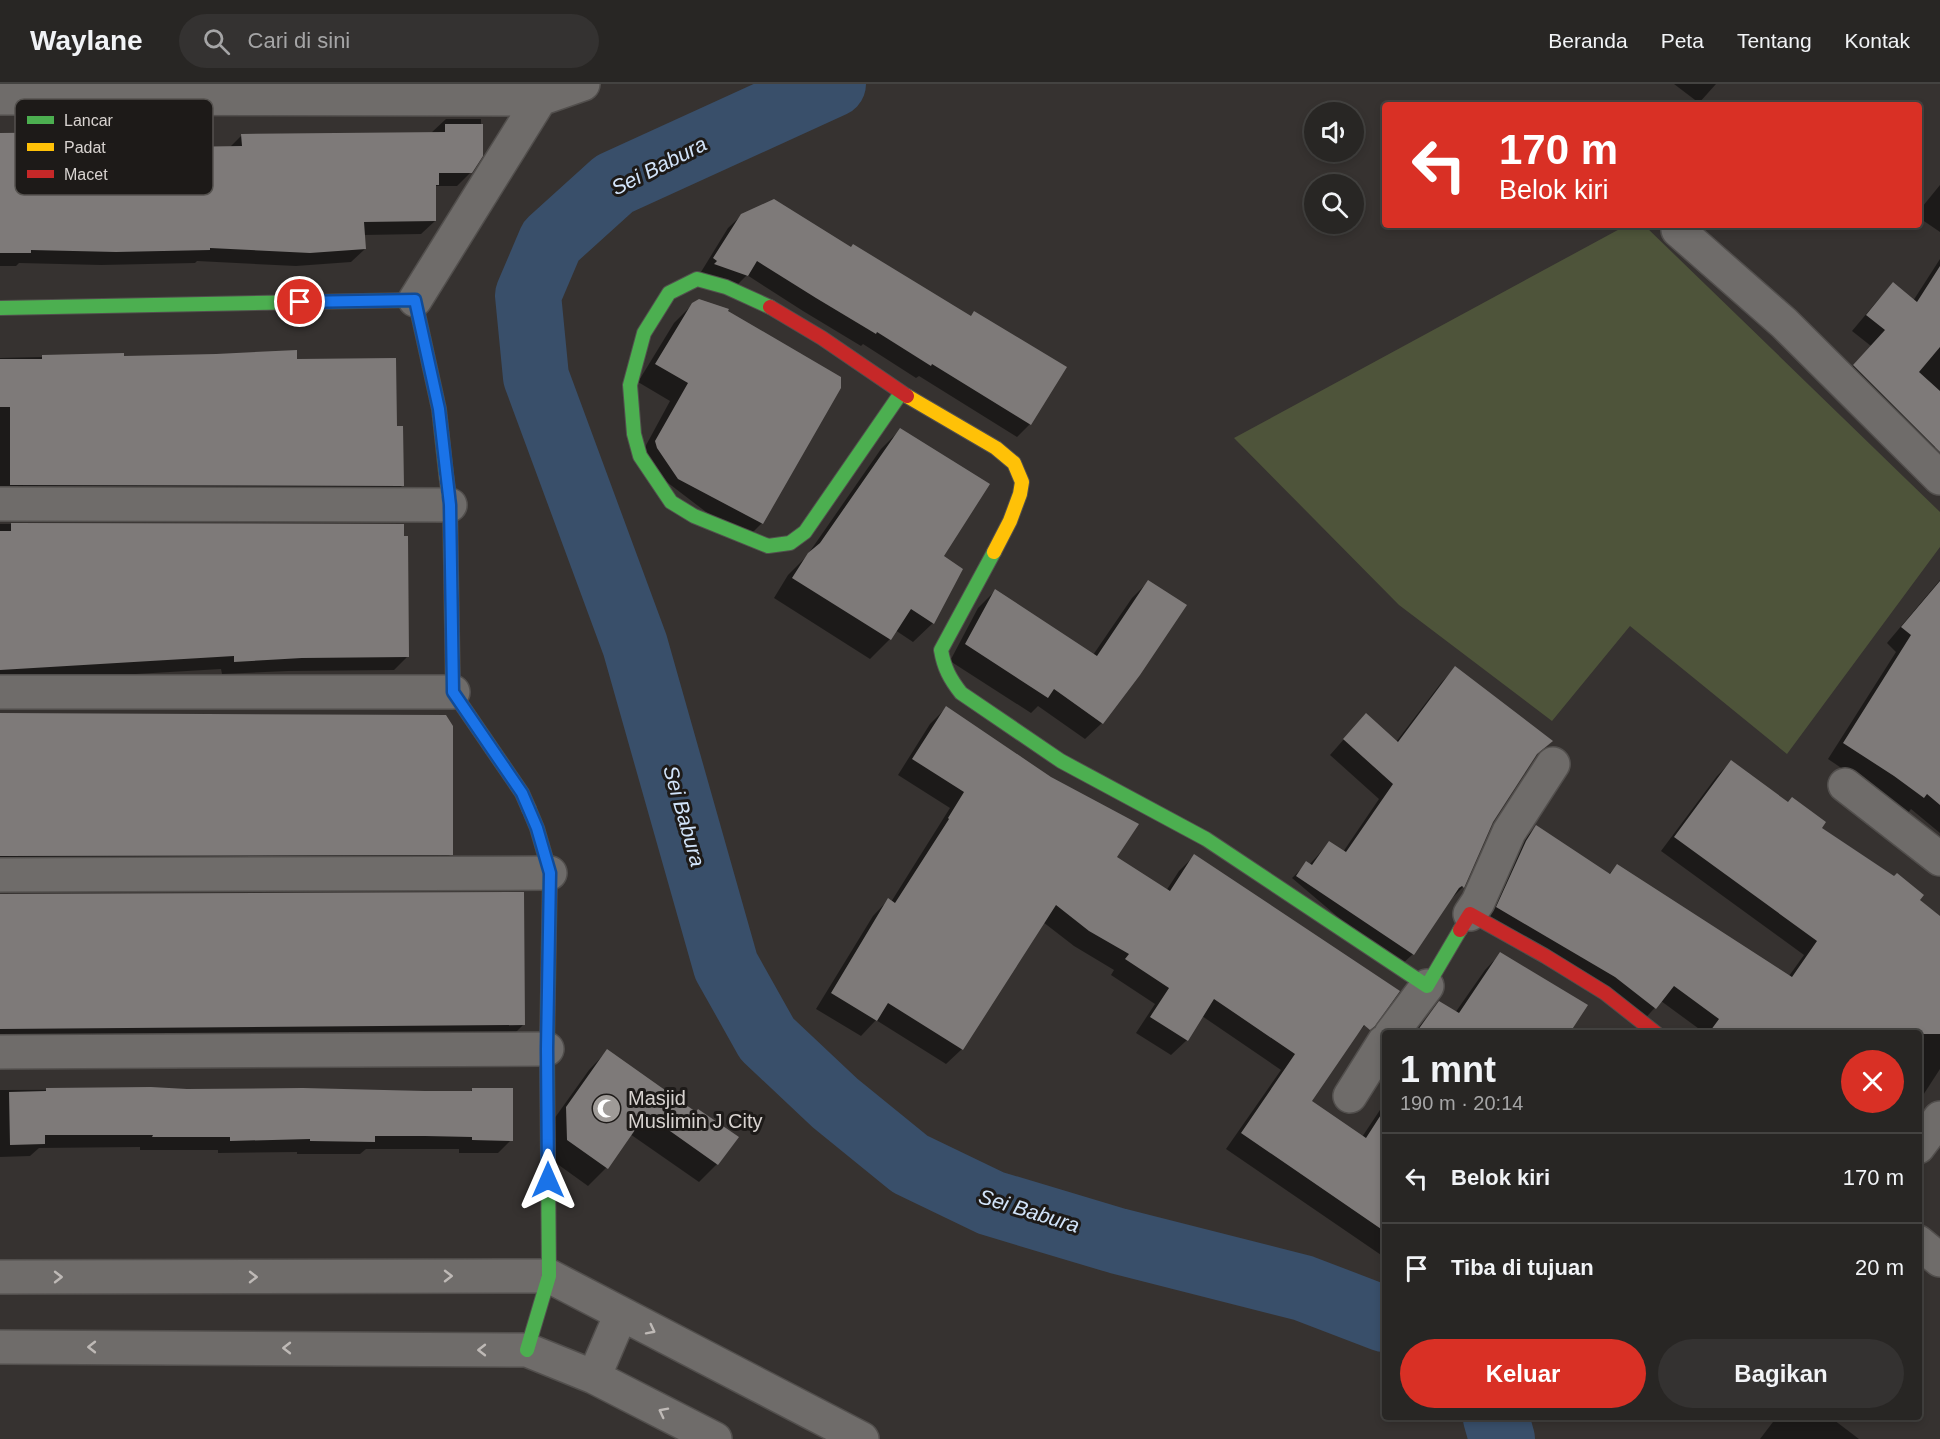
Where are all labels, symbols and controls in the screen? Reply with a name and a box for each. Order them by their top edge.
search box [179,14,599,68]
text: Waylane [30,25,143,56]
icon: search [200,25,233,58]
text: Cari di sini [248,28,350,53]
text: Beranda [1548,29,1628,52]
text: Peta [1661,29,1704,52]
text: Tentang [1737,29,1812,52]
text: Kontak [1845,29,1910,52]
legend [15,99,213,195]
map controls [1304,102,1364,234]
button: sound [1304,102,1364,162]
text: Lancar [64,112,114,129]
icon: left [1400,126,1478,204]
text: 170 m [1499,126,1618,173]
water label: Sei Babura [607,132,710,199]
text: Padat [64,139,106,156]
text: Macet [64,166,108,183]
button: search [1304,174,1364,234]
text: Belok kiri [1499,175,1609,205]
pin [274,276,325,327]
icon: arrive [283,285,316,318]
water label: Sei Babura [659,763,710,869]
text: 1 mnt [1400,1049,1496,1090]
button: close [1841,1050,1904,1113]
place label: Masjid Muslimin J City [628,1087,762,1132]
text: 190 m · 20:14 [1400,1092,1523,1114]
mosque icon: Masjid Muslimin J City [591,1093,623,1125]
position arrow [516,1148,580,1212]
icon: left [1400,1162,1433,1195]
text: Belok kiri [1451,1165,1550,1190]
text: 170 m [1843,1165,1904,1190]
water label: Sei Babura [976,1184,1082,1237]
icon: arrive [1400,1252,1433,1285]
text: Tiba di tujuan [1451,1255,1594,1280]
text: 20 m [1855,1255,1904,1280]
one-way arrow [444,1270,453,1282]
one-way arrow [54,1271,63,1283]
one-way arrow [249,1271,258,1283]
one-way arrow [645,1323,656,1334]
button: Keluar [1400,1339,1646,1408]
button: Bagikan [1658,1339,1904,1408]
one-way arrow [88,1341,97,1353]
one-way arrow [283,1342,292,1354]
one-way arrow [478,1343,487,1356]
one-way arrow [659,1408,670,1419]

